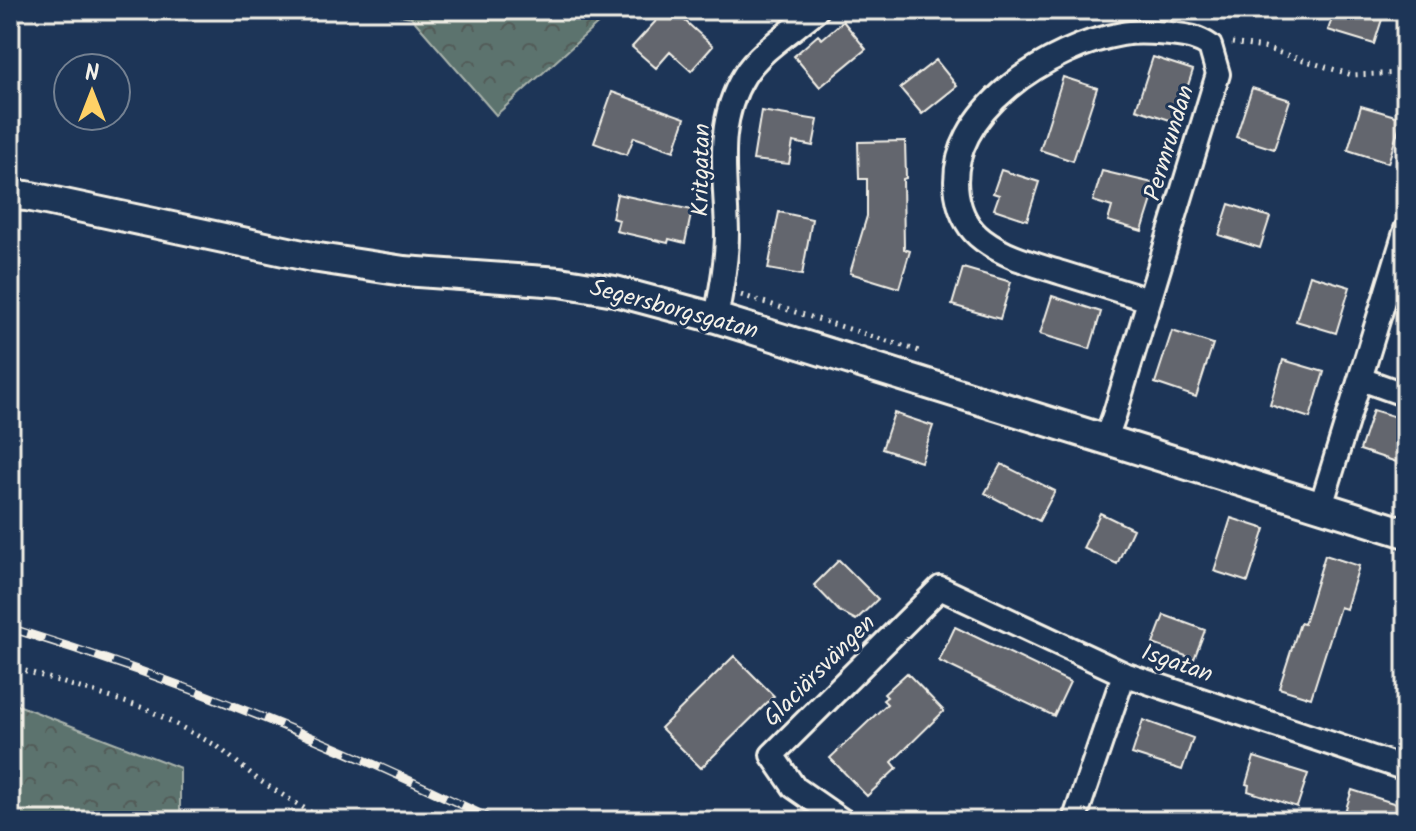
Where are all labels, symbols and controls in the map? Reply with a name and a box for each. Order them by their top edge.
north arrow [52,52,132,132]
text: N [85,57,99,92]
street label: Permrundan [1134,80,1206,206]
street label: Kritgatan [682,123,722,217]
street label: Segersborgsgatan [585,269,763,351]
street label: Glaciärsvängen [754,605,886,737]
street label: Isgatan [1136,634,1218,694]

